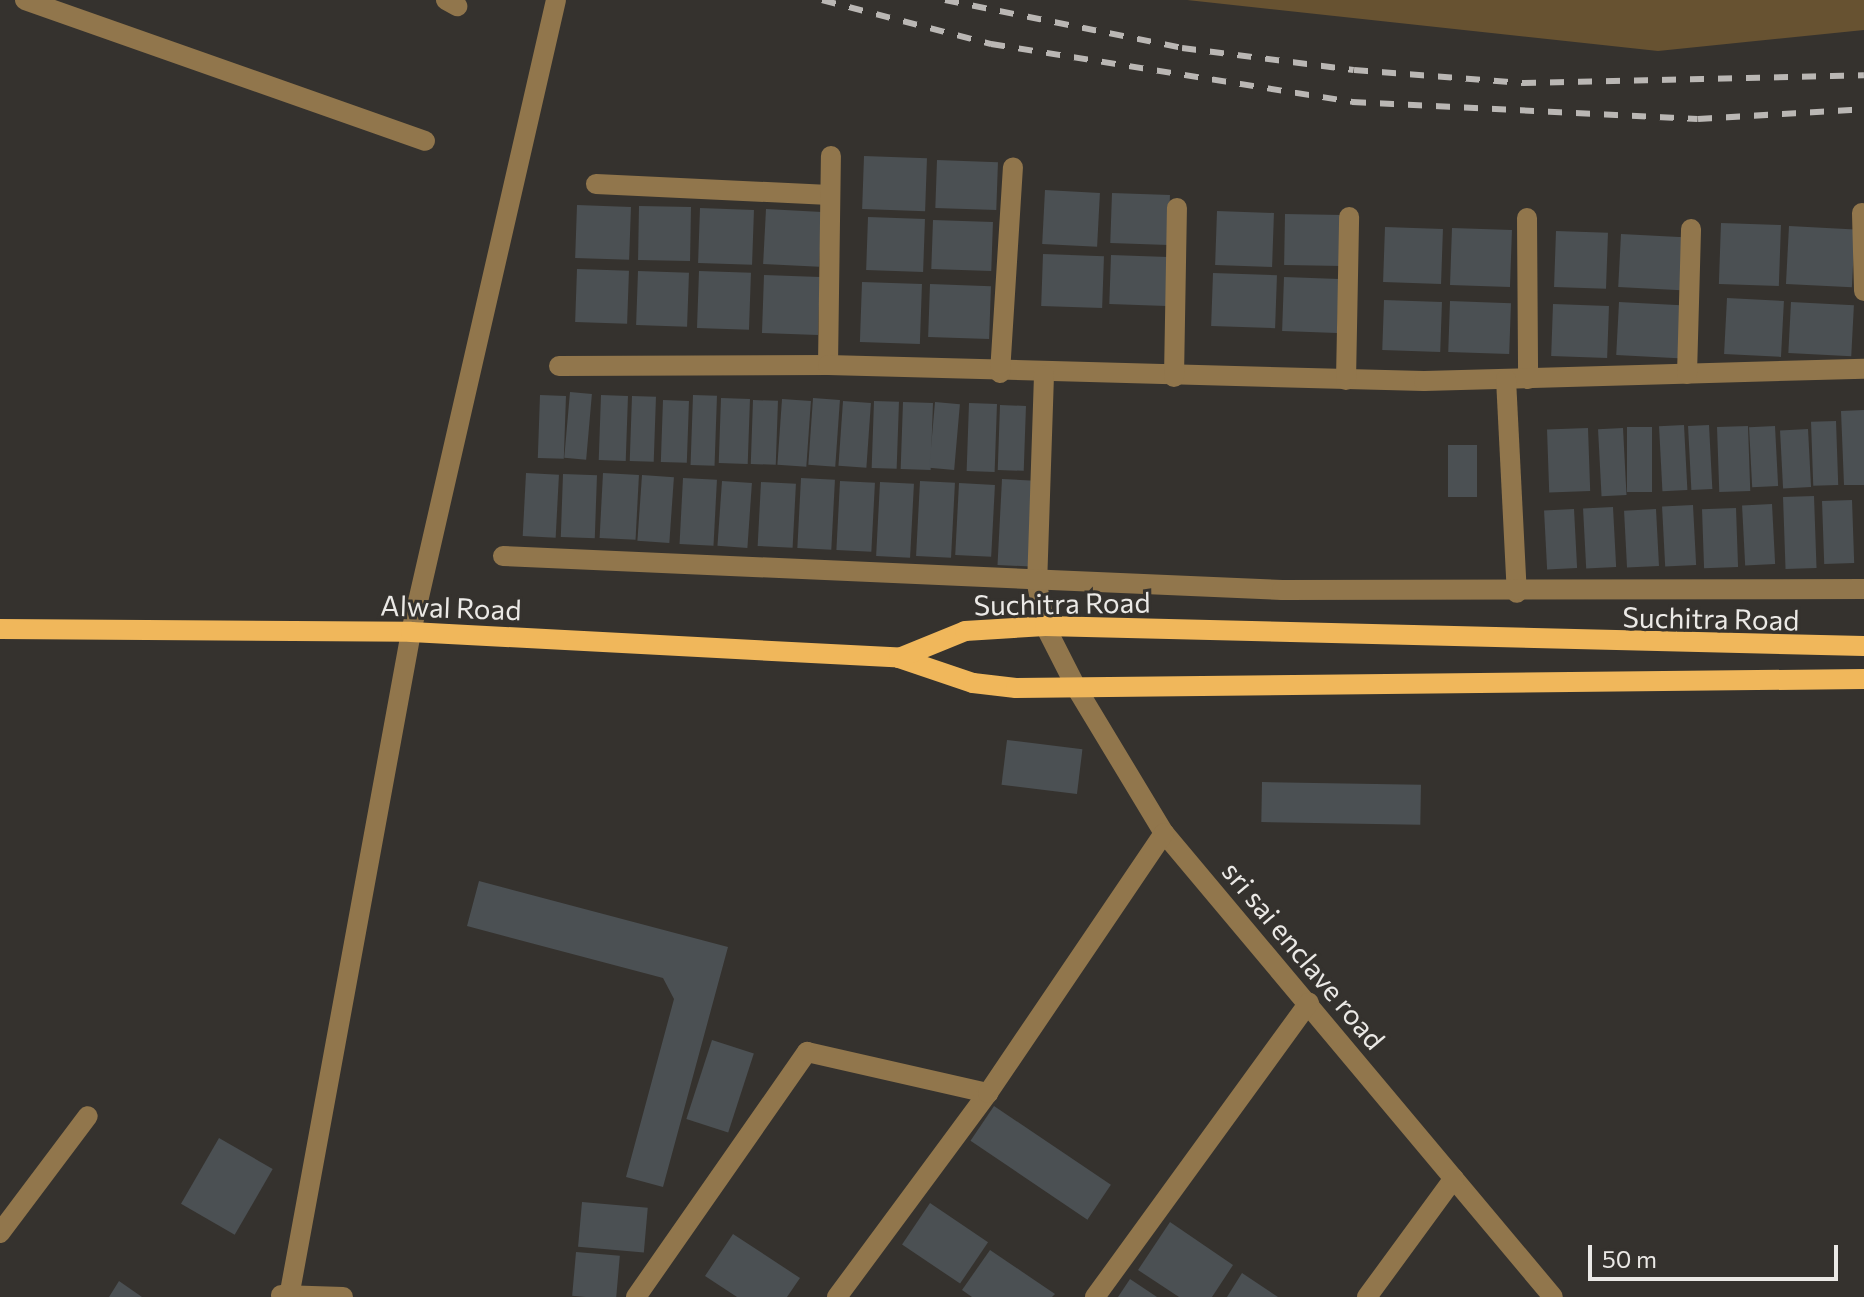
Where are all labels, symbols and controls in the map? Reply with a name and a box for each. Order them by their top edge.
street label: Suchitra Road [973,585,1151,621]
street label: Alwal Road [380,588,522,626]
street label: Suchitra Road [1622,600,1800,636]
street label: sri sai enclave road [1216,854,1392,1056]
scale bar [1592,1229,1842,1279]
text: 50 m [1602,1244,1657,1273]

